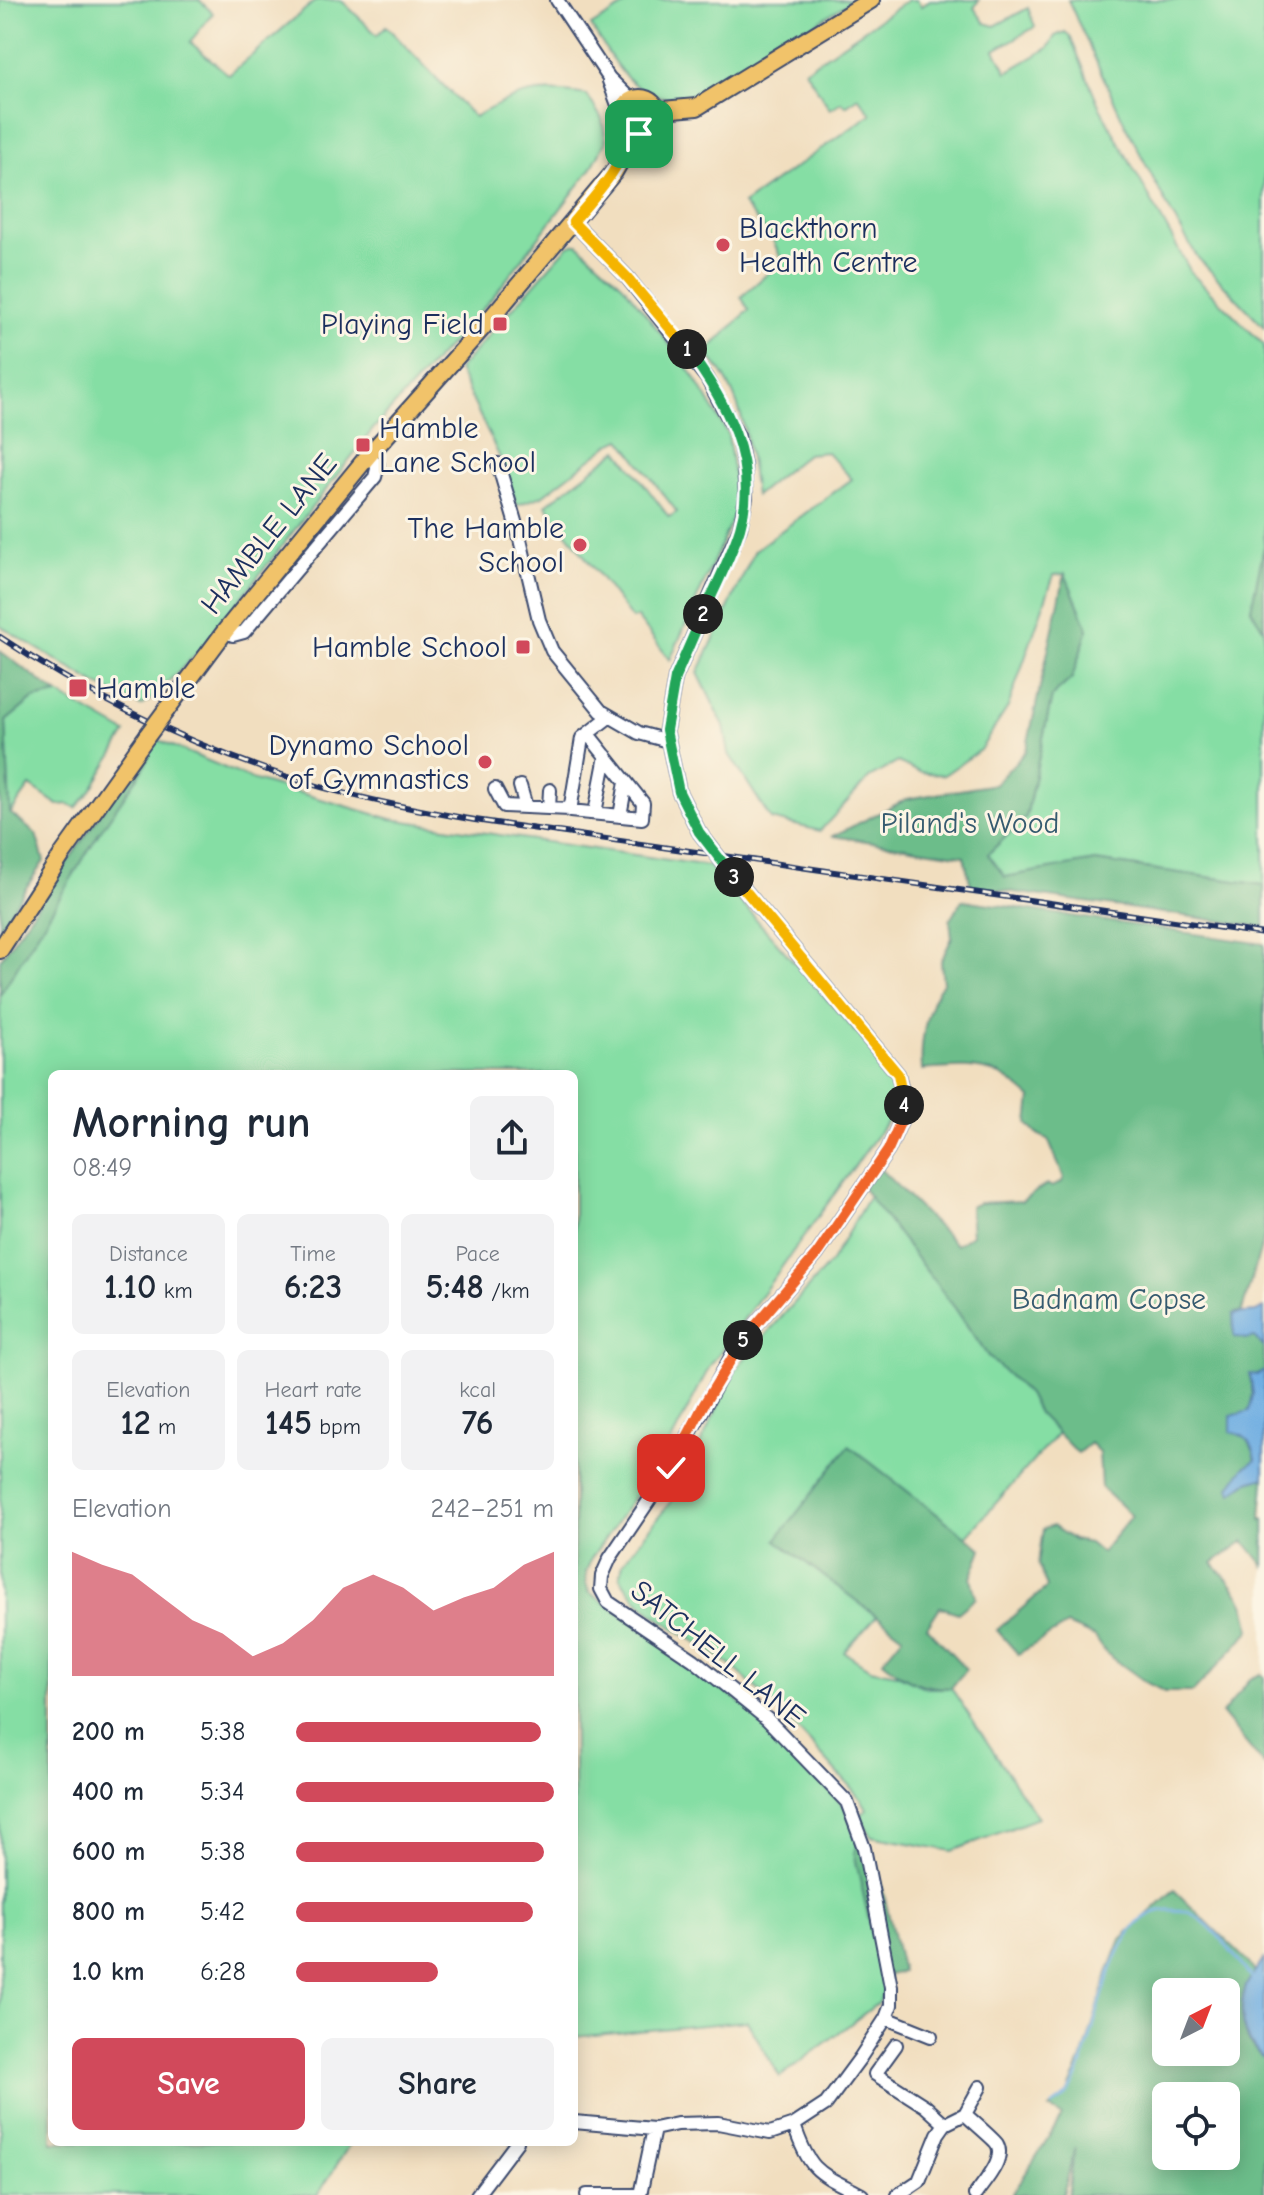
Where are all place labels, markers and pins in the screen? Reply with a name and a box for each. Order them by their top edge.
pin [605,100,673,168]
place label: Blackthorn Health Centre [739,211,917,280]
marker: Blackthorn Health Centre [714,236,732,254]
place label: Playing Field [321,307,484,342]
marker: Playing Field [491,315,509,333]
pin: 1 [667,329,707,369]
place label: Hamble Lane School [379,411,536,480]
marker: Hamble Lane School [354,436,372,454]
place label: The Hamble School [408,511,564,580]
marker: The Hamble School [571,536,589,554]
pin: 2 [683,594,723,634]
place label: Hamble School [312,630,507,665]
marker: Hamble School [514,638,532,656]
place label: Hamble [96,671,196,706]
marker: Hamble [67,677,89,699]
place label: Dynamo School of Gymnastics [269,728,469,797]
marker: Dynamo School of Gymnastics [476,753,494,771]
pin: 3 [714,857,754,897]
pin: 4 [884,1085,924,1125]
pin: 5 [723,1320,763,1360]
pin [637,1434,705,1502]

